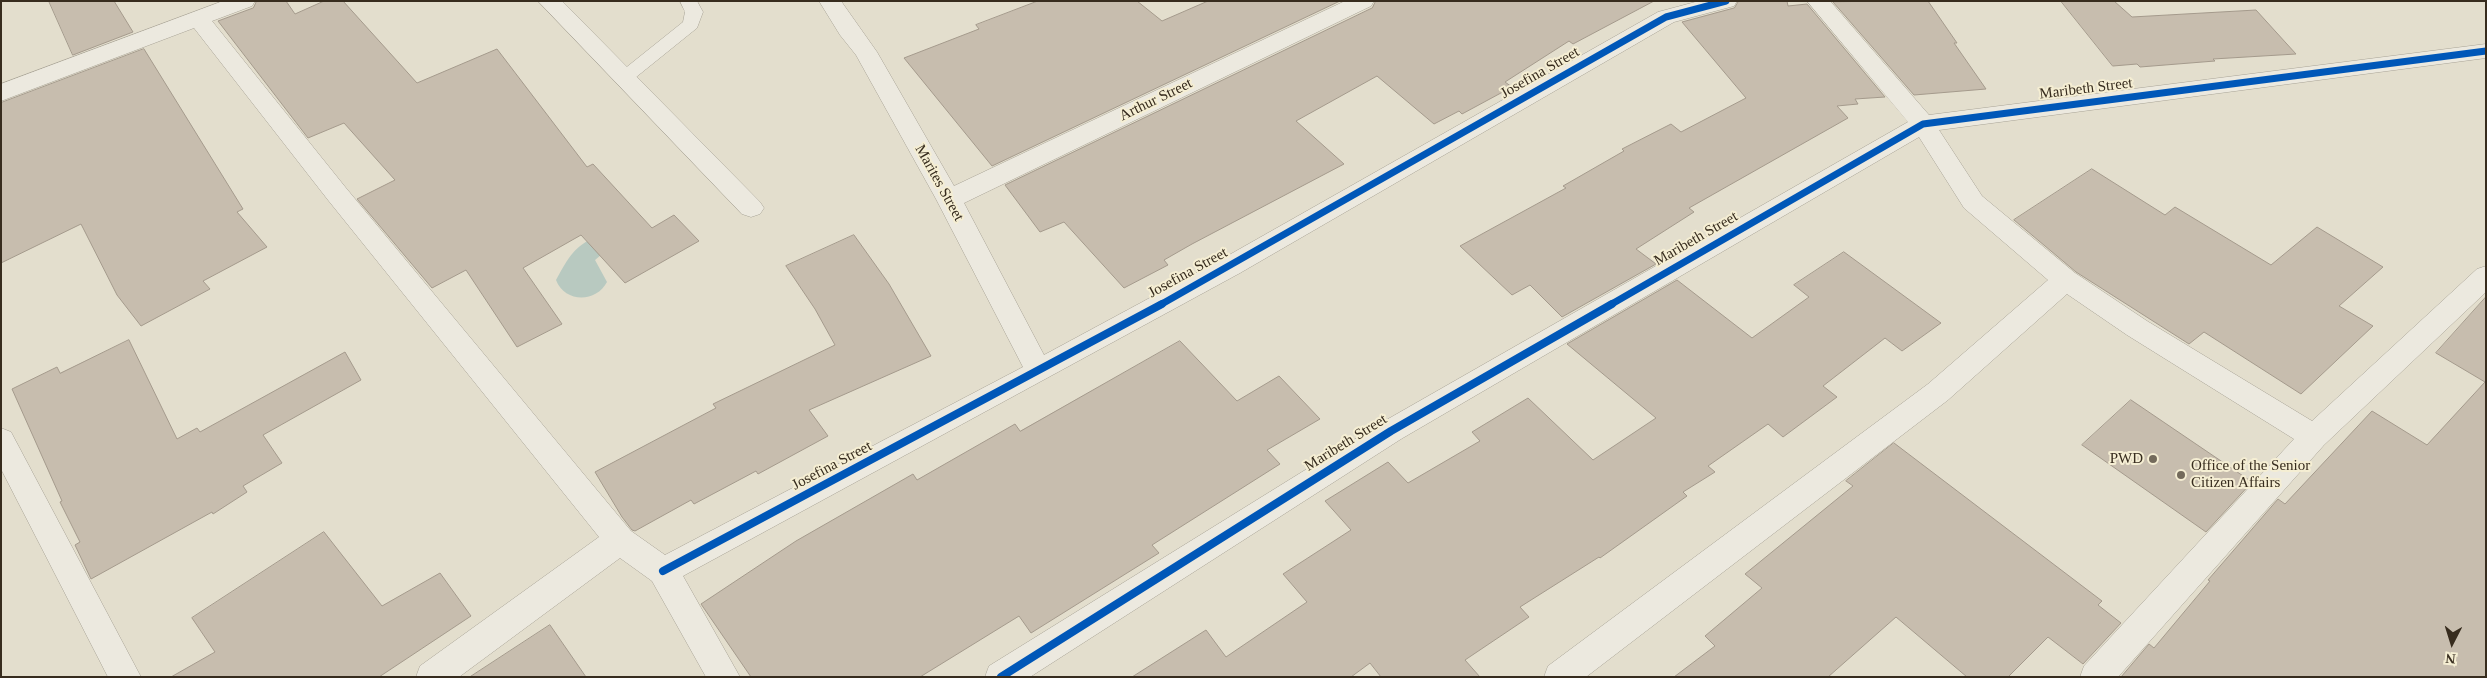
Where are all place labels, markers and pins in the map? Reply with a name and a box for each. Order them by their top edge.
place label: PWD [2110,450,2143,468]
marker: PWD [2147,453,2159,465]
place label: Office of the Senior Citizen Affairs [2191,457,2310,492]
marker: Office of the Senior Citizen Affairs [2175,469,2187,481]

